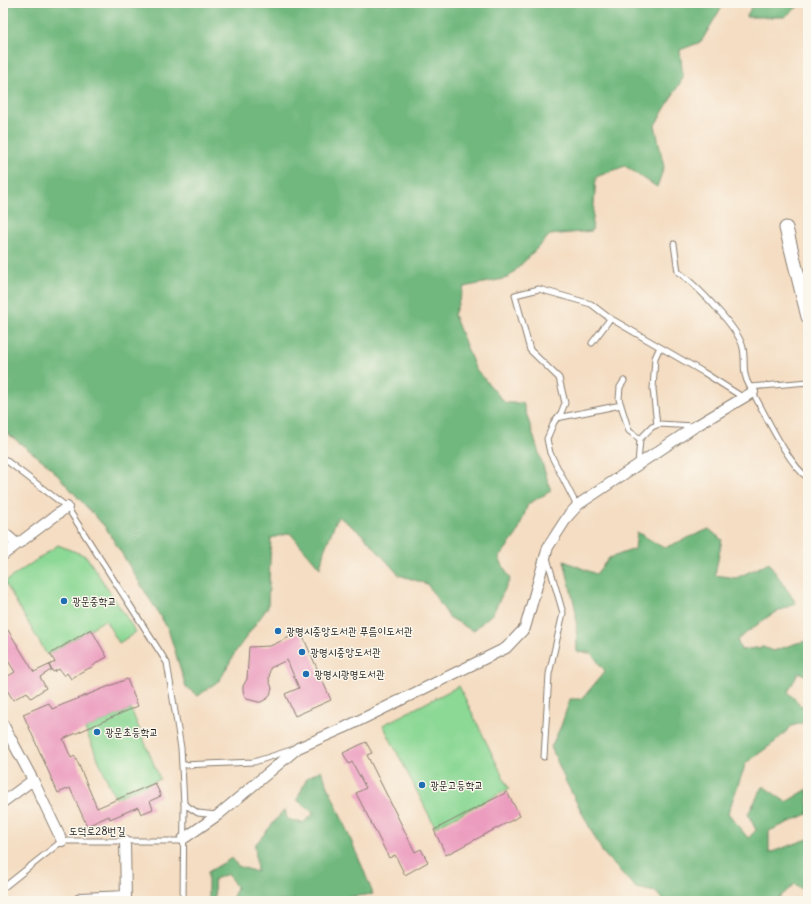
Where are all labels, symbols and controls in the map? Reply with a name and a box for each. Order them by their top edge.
place label: 광문중학교 [72,594,116,608]
marker: 광문중학교 [59,596,69,606]
place label: 광명시중앙도서관 푸름이도서관 [286,624,413,638]
marker: 광명시중앙도서관 푸름이도서관 [273,626,283,636]
place label: 광명시중앙도서관 [310,645,381,659]
marker: 광명시중앙도서관 [297,647,307,657]
place label: 광명시광명도서관 [314,667,385,681]
marker: 광명시광명도서관 [301,669,311,679]
place label: 광문초등학교 [105,725,158,739]
marker: 광문초등학교 [92,727,102,737]
place label: 광문고등학교 [430,778,483,792]
marker: 광문고등학교 [417,780,427,790]
street label: 도덕로28번길 [69,824,125,838]

